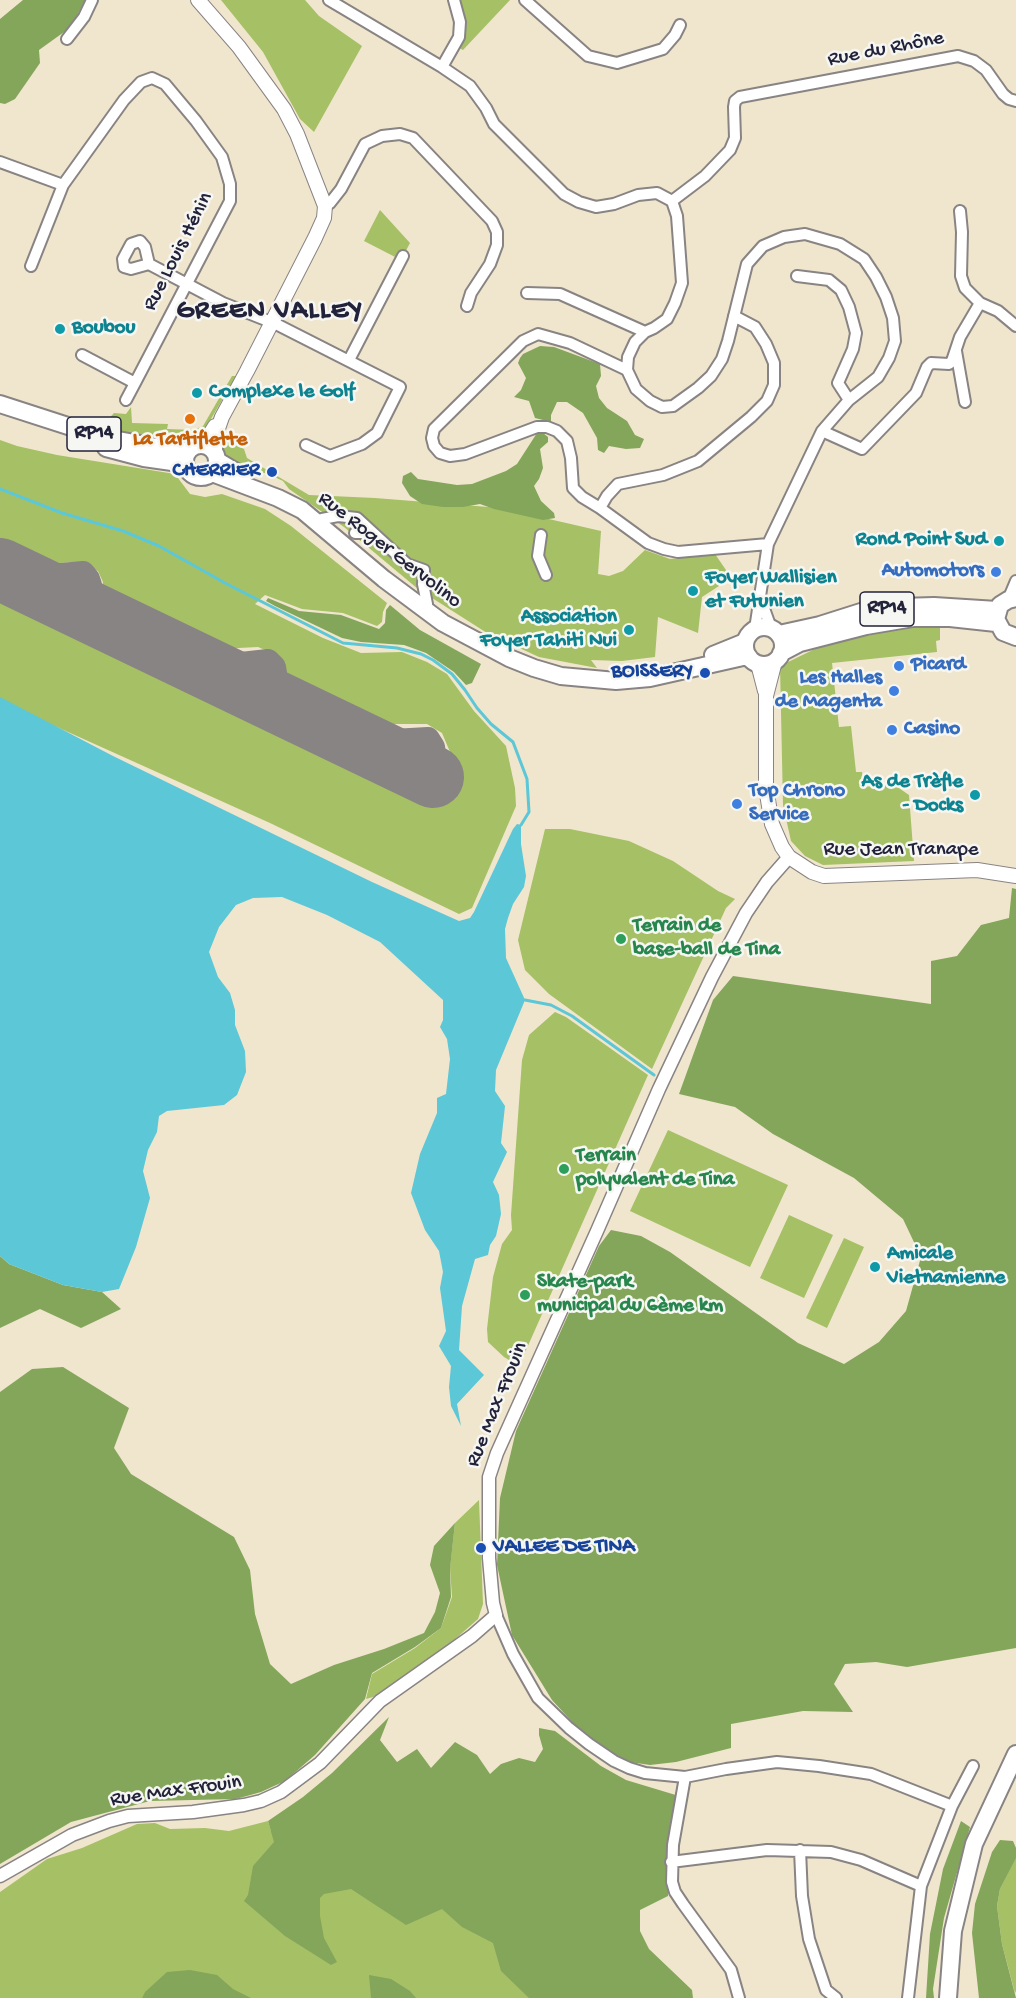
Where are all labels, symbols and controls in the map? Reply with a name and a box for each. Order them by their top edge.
street label: Rue du Rhône [826,26,946,74]
street label: Rue Louis Hénin [138,188,220,316]
district label: GREEN VALLEY [177,297,363,329]
place label: Boubou [72,316,135,342]
marker: Boubou [53,322,67,336]
place label: Complexe le Golf [209,380,354,406]
marker: Complexe le Golf [190,386,204,400]
marker: La Tartiflette [183,412,197,426]
road number: RP14 [67,417,121,451]
place label: La Tartiflette [133,428,247,454]
place label: CHERRIER [172,459,260,485]
marker: CHERRIER [265,465,279,479]
street label: Rue Roger Gervolino [312,487,466,615]
place label: Rond Point Sud [855,528,987,554]
marker: Rond Point Sud [992,534,1006,548]
place label: Automotors [882,559,984,585]
marker: Automotors [989,565,1003,579]
place label: Foyer Wallisien et Futunien [705,566,837,616]
marker: Foyer Wallisien et Futunien [686,584,700,598]
road number: RP14 [860,592,914,626]
place label: Association Foyer Tahiti Nui [480,605,617,655]
marker: Association Foyer Tahiti Nui [622,623,636,637]
place label: Picard [911,653,966,679]
marker: Picard [892,659,906,673]
place label: BOISSERY [611,660,693,686]
marker: BOISSERY [698,666,712,680]
place label: Les Halles de Magenta [775,666,882,716]
marker: Les Halles de Magenta [887,684,901,698]
place label: Casino [904,717,960,743]
marker: Casino [885,723,899,737]
place label: As de Trèfle - Docks [862,770,963,820]
place label: Top Chrono Service [749,779,845,829]
marker: As de Trèfle - Docks [968,788,982,802]
marker: Top Chrono Service [730,797,744,811]
street label: Rue Jean Tranape [823,838,979,864]
place label: Terrain de base-ball de Tina [633,914,780,964]
marker: Terrain de base-ball de Tina [614,932,628,946]
place label: Terrain polyvalent de Tina [576,1144,734,1194]
marker: Terrain polyvalent de Tina [557,1162,571,1176]
place label: Amicale Vietnamienne [887,1242,1005,1292]
marker: Amicale Vietnamienne [868,1260,882,1274]
place label: Skate-park municipal du 6ème km [537,1270,723,1320]
marker: Skate-park municipal du 6ème km [518,1288,532,1302]
street label: Rue Max Frouin [462,1339,534,1471]
place label: VALLEE DE TINA [493,1535,635,1561]
marker: VALLEE DE TINA [474,1541,488,1555]
street label: Rue Max Frouin [109,1770,243,1814]

